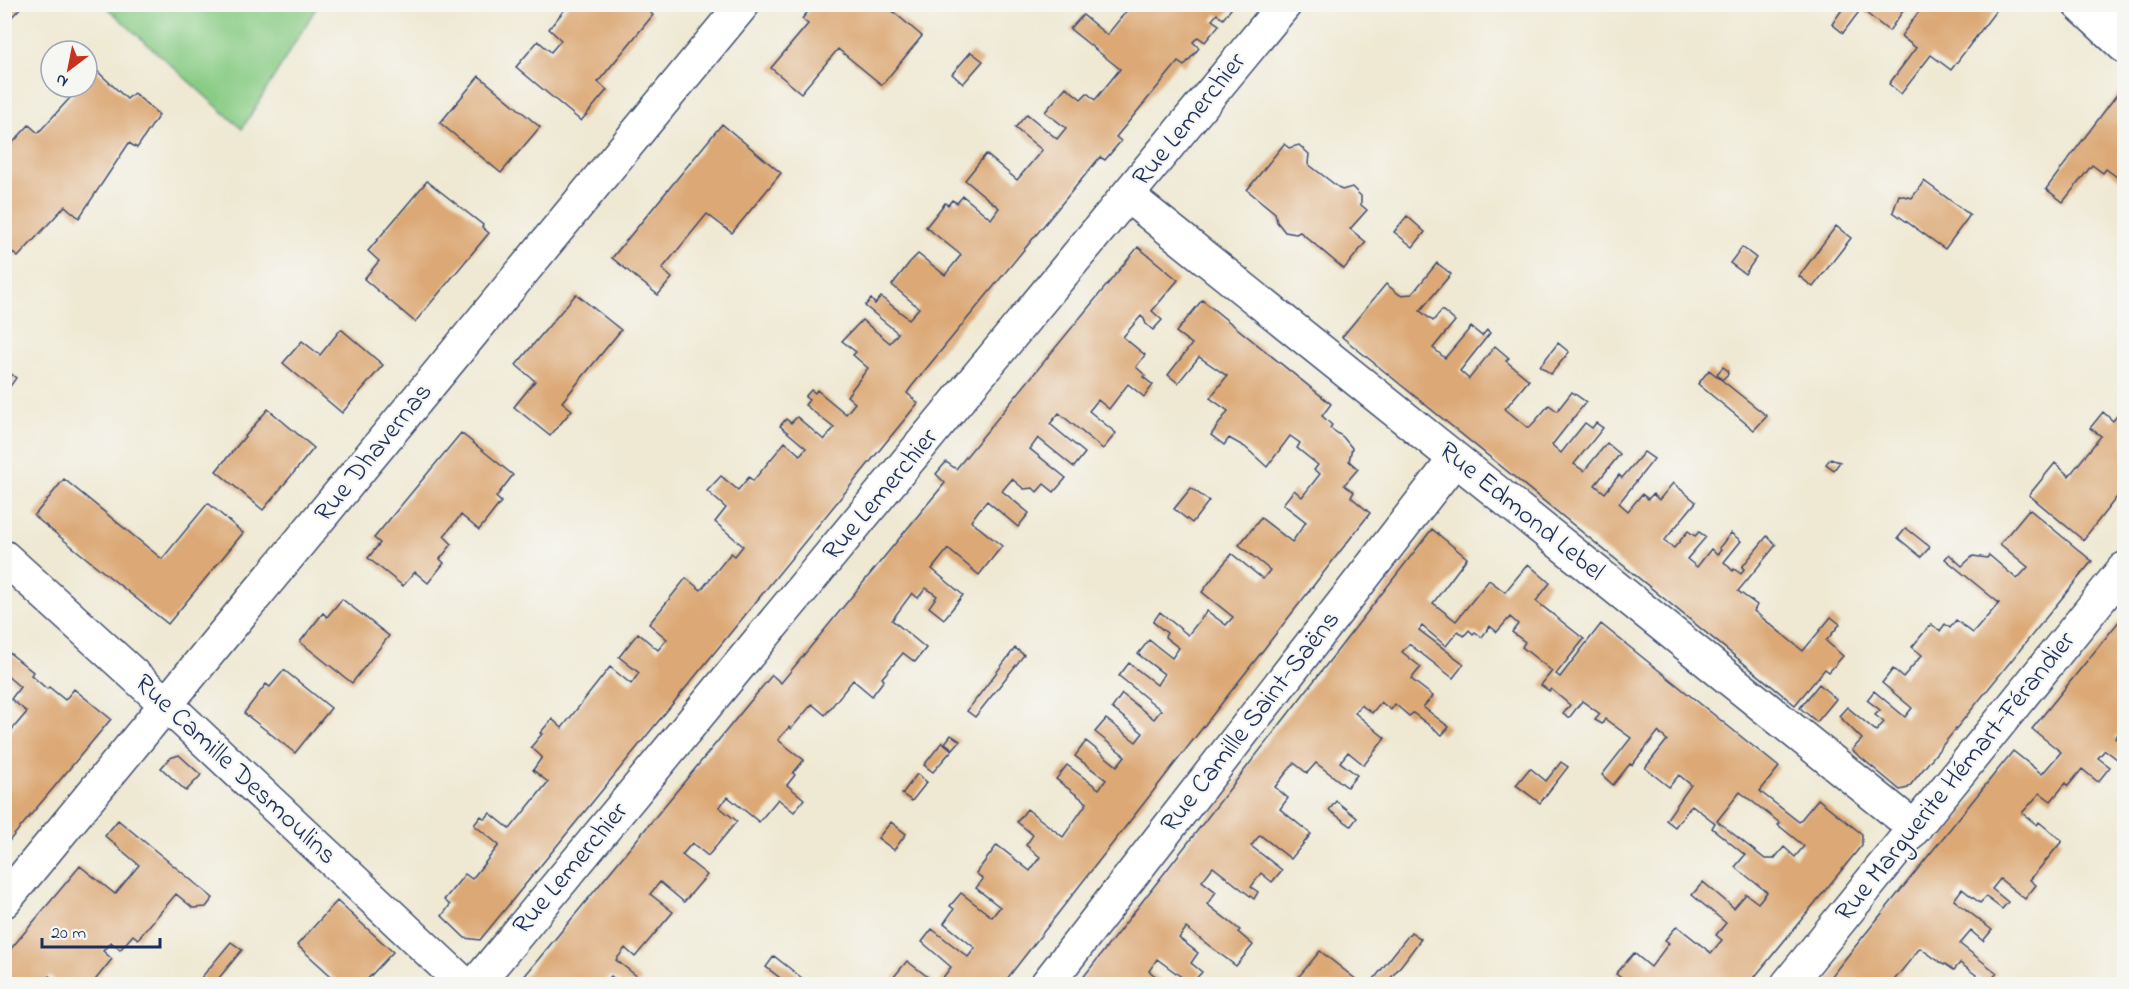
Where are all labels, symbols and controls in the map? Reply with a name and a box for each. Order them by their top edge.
north arrow [39,39,99,99]
street label: Rue Lemerchier [1124,44,1257,196]
text: N [51,67,73,93]
street label: Rue Dhavernas [305,375,443,531]
street label: Rue Lemerchier [814,420,949,570]
street label: Rue Edmond Lebel [1430,433,1612,591]
street label: Rue Camille Saint-Saëns [1152,603,1350,841]
street label: Rue Marguerite Hémart-Férandier [1826,623,2086,931]
street label: Rue Camille Desmoulins [125,665,345,875]
street label: Rue Lemerchier [504,794,639,944]
scale bar [42,911,160,949]
text: 20 m [51,921,86,947]

